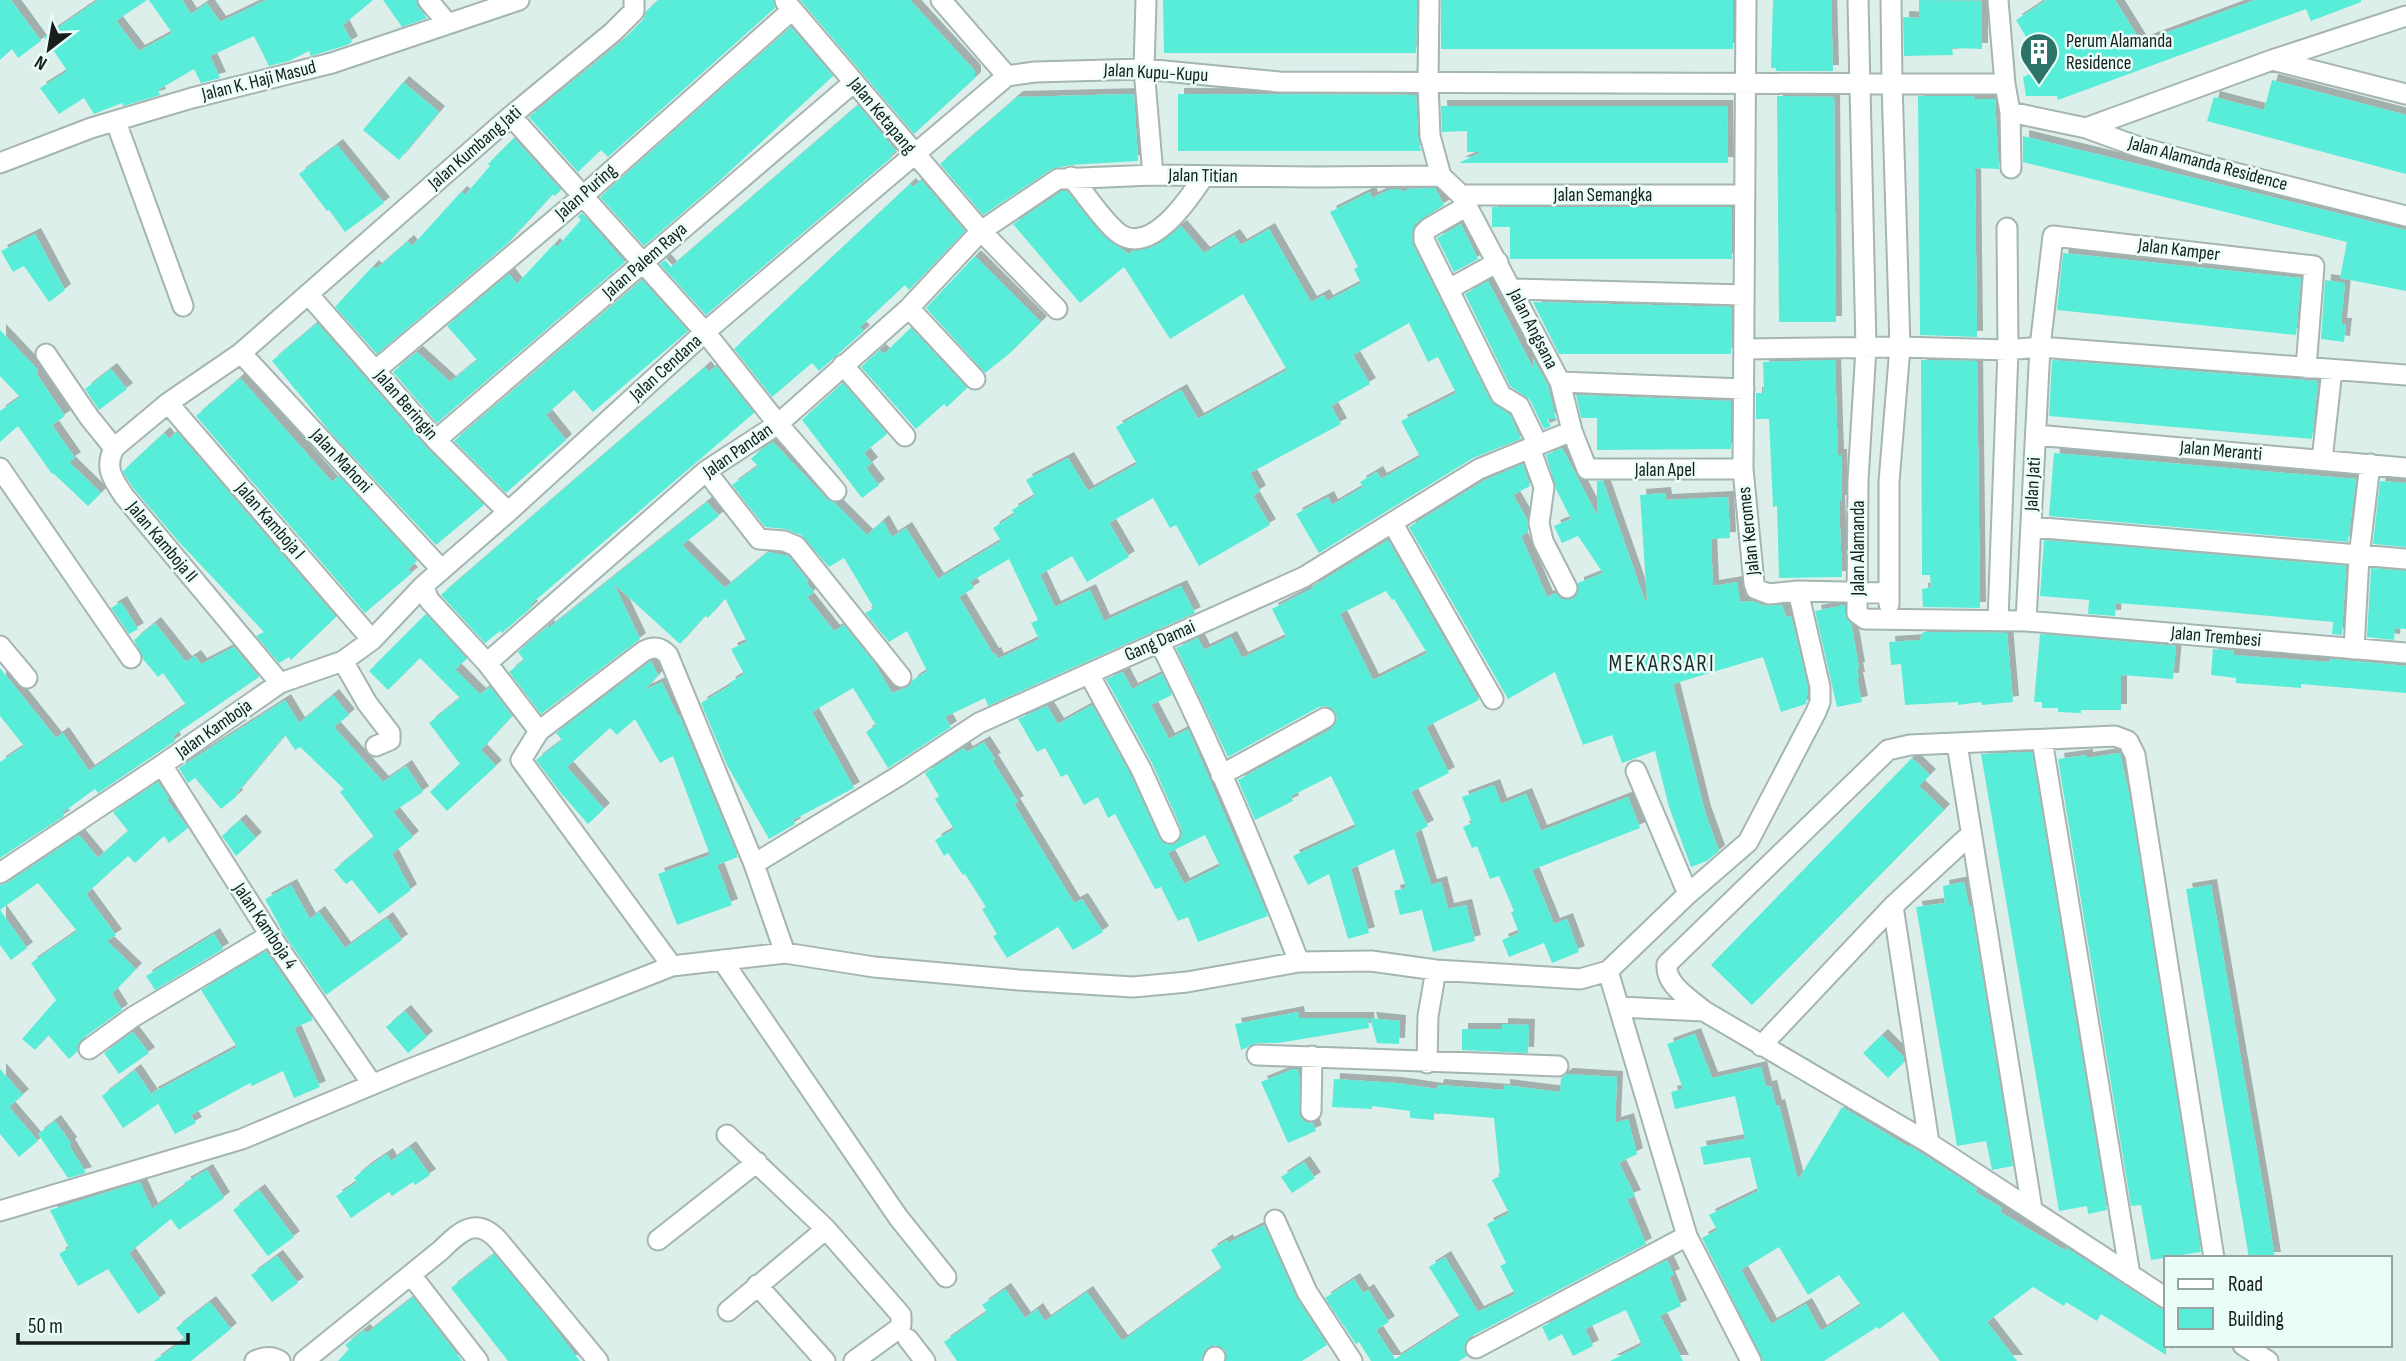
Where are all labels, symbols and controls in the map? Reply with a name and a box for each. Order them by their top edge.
north arrow [14,14,84,84]
place label: Perum Alamanda Residence [2066,30,2172,75]
building icon: Perum Alamanda Residence [2018,31,2060,86]
text: N [31,50,51,75]
street label: Jalan K. Haji Masud [199,56,319,107]
street label: Jalan Kupu-Kupu [1102,59,1209,87]
street label: Jalan Ketapang [843,72,921,159]
street label: Jalan Kumbang Jati [423,101,526,195]
street label: Jalan Alamanda Residence [2125,131,2290,196]
street label: Jalan Puring [550,159,622,226]
street label: Jalan Titian [1167,164,1238,188]
street label: Jalan Semangka [1553,184,1652,207]
street label: Jalan Palem Raya [597,218,692,305]
street label: Jalan Kamper [2136,233,2222,266]
street label: Jalan Angsana [1503,284,1563,373]
street label: Jalan Cendana [625,330,707,407]
street label: Jalan Beringin [369,364,443,445]
street label: Jalan Pandan [698,419,777,484]
street label: Jalan Mahoni [305,423,377,498]
street label: Jalan Meranti [2178,436,2263,466]
street label: Jalan Jati [2020,457,2046,512]
street label: Jalan Apel [1634,459,1695,482]
street label: Jalan Kamboja I [230,477,310,564]
street label: Jalan Keromes [1733,485,1765,577]
street label: Jalan Kamboja II [121,496,202,587]
street label: Jalan Alamanda [1847,500,1870,597]
street label: Gang Damai [1121,615,1199,667]
street label: Jalan Trembesi [2169,622,2262,652]
district label: MEKARSARI [1608,650,1716,678]
street label: Jalan Kamboja [171,694,257,764]
street label: Jalan Kamboja 4 [227,878,302,973]
legend [2164,1256,2392,1347]
text: Road [2228,1272,2263,1297]
scale bar [18,1302,187,1346]
text: Building [2228,1307,2284,1332]
text: 50 m [28,1314,63,1339]

